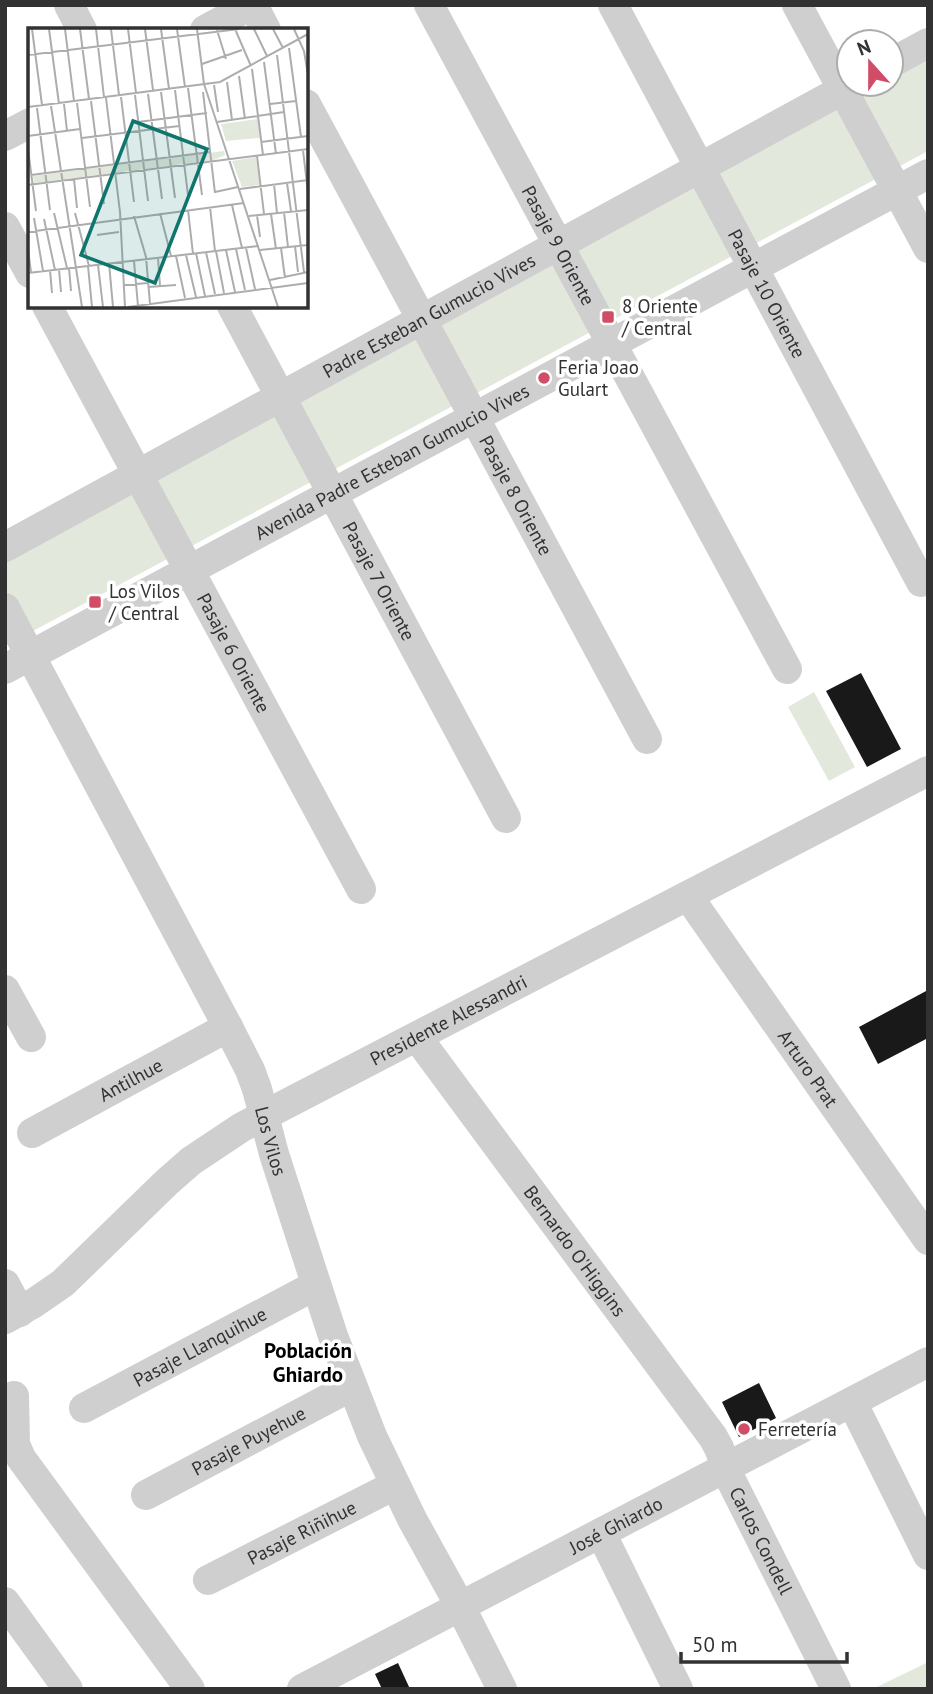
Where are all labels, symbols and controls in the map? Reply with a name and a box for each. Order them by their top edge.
inset map [28,28,308,308]
north arrow [835,28,905,98]
text: N [854,34,874,61]
street label: Pasaje 9 Oriente [517,181,601,309]
street label: Pasaje 10 Oriente [723,225,811,362]
street label: Padre Esteban Gumucio Vives [318,248,539,383]
place label: 8 Oriente / Central [621,294,698,340]
marker: 8 Oriente / Central [600,309,616,325]
place label: Feria Joao Gulart [558,355,639,401]
marker: Feria Joao Gulart [536,370,552,386]
street label: Avenida Padre Esteban Gumucio Vives [251,378,533,545]
street label: Pasaje 8 Oriente [474,431,558,559]
street label: Pasaje 7 Oriente [338,517,421,645]
place label: Los Vilos / Central [108,579,180,625]
street label: Pasaje 6 Oriente [192,589,276,717]
marker: Los Vilos / Central [87,594,103,610]
street label: Presidente Alessandri [366,969,531,1071]
street label: Arturo Prat [773,1025,844,1112]
street label: Antilhue [94,1053,167,1107]
street label: Los Vilos [250,1104,292,1179]
street label: Bernardo O'Higgins [519,1180,632,1321]
street label: Pasaje Llanquihue [129,1301,271,1392]
district label: Población Ghiardo [264,1337,352,1388]
street label: Pasaje Puyehue [187,1401,310,1481]
place label: Ferretería [758,1417,837,1441]
marker: Ferretería [736,1421,752,1437]
street label: Carlos Condell [724,1483,799,1599]
street label: José Ghiardo [564,1491,666,1560]
street label: Pasaje Riñihue [243,1495,360,1570]
scale bar [681,1620,847,1664]
text: 50 m [692,1631,738,1658]

